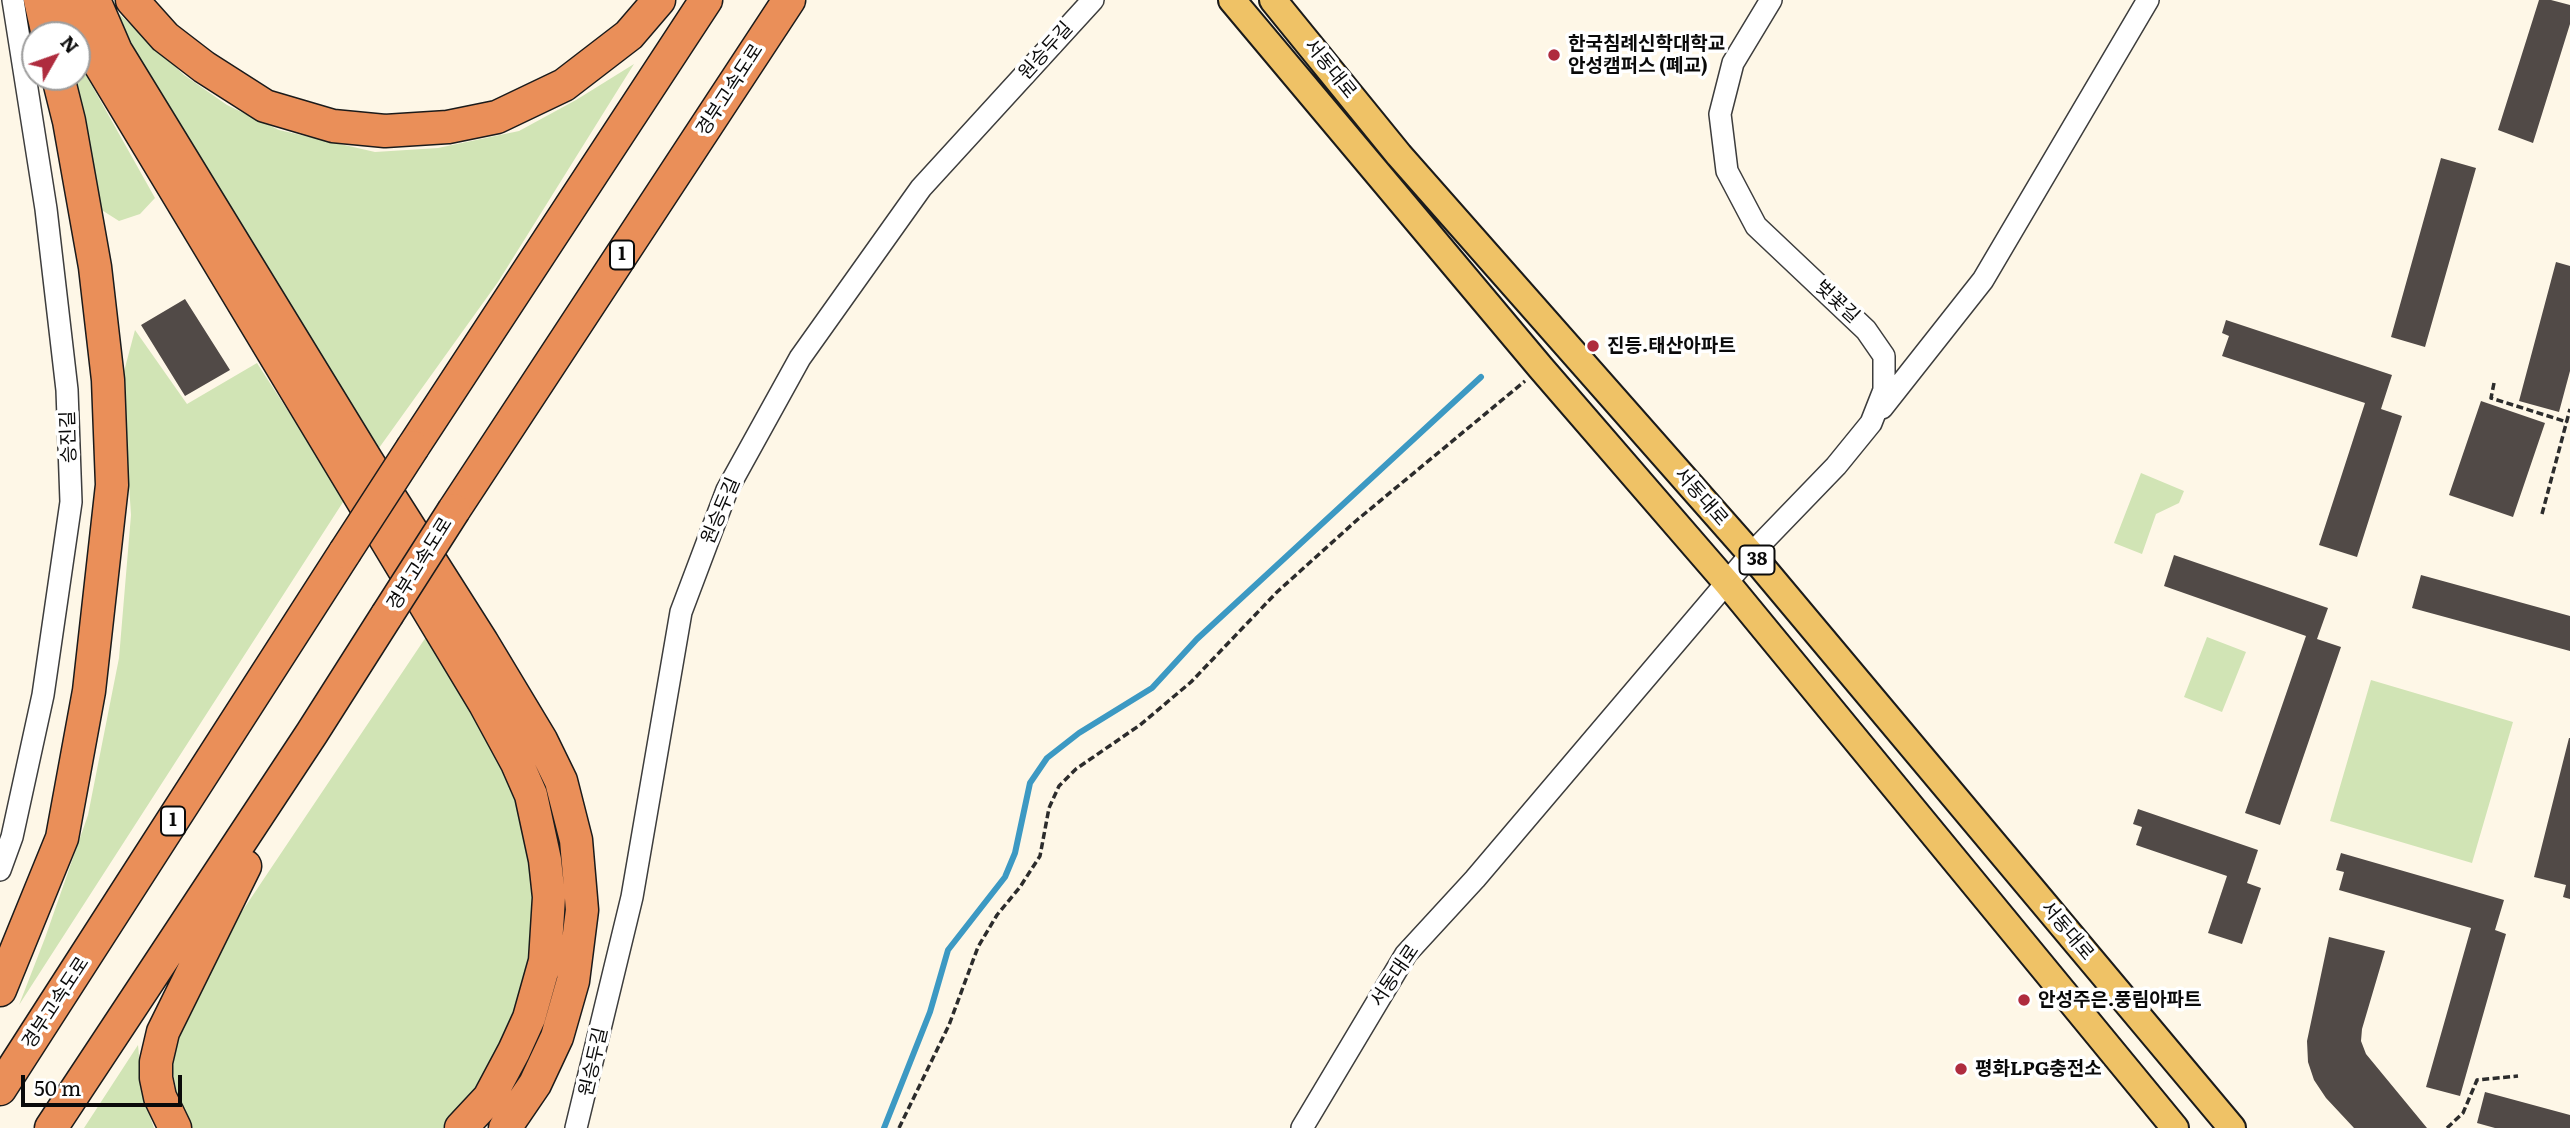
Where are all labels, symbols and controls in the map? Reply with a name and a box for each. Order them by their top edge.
street label: 원승두길 [1014,17,1078,85]
north arrow [21,21,91,91]
text: N [55,29,86,59]
place label: 한국침례신학대학교 안성캠퍼스 (폐교) [1568,33,1725,77]
street label: 서동대로 [1299,35,1361,103]
street label: 경부고속도로 [692,40,768,140]
marker: 한국침례신학대학교 안성캠퍼스 (폐교) [1546,47,1562,63]
road number: 1 [610,241,634,270]
street label: 벚꽃길 [1810,276,1864,328]
place label: 진등.태산아파트 [1607,335,1736,357]
marker: 진등.태산아파트 [1585,338,1601,354]
street label: 승진길 [57,410,81,464]
street label: 서동대로 [1669,463,1733,531]
street label: 원승두길 [697,474,745,548]
street label: 경부고속도로 [383,513,457,615]
road number: 38 [1740,546,1774,574]
road number: 1 [161,806,185,836]
street label: 서동대로 [2036,897,2098,965]
street label: 서동대로 [1366,941,1424,1011]
street label: 경부고속도로 [18,953,94,1053]
place label: 안성주은.풍림아파트 [2038,989,2202,1011]
marker: 안성주은.풍림아파트 [2016,992,2032,1008]
street label: 원승두길 [575,1025,613,1099]
place label: 평화LPG충전소 [1975,1058,2102,1080]
marker: 평화LPG충전소 [1953,1061,1969,1077]
scale bar [24,1062,186,1106]
text: 50 m [34,1071,81,1102]

